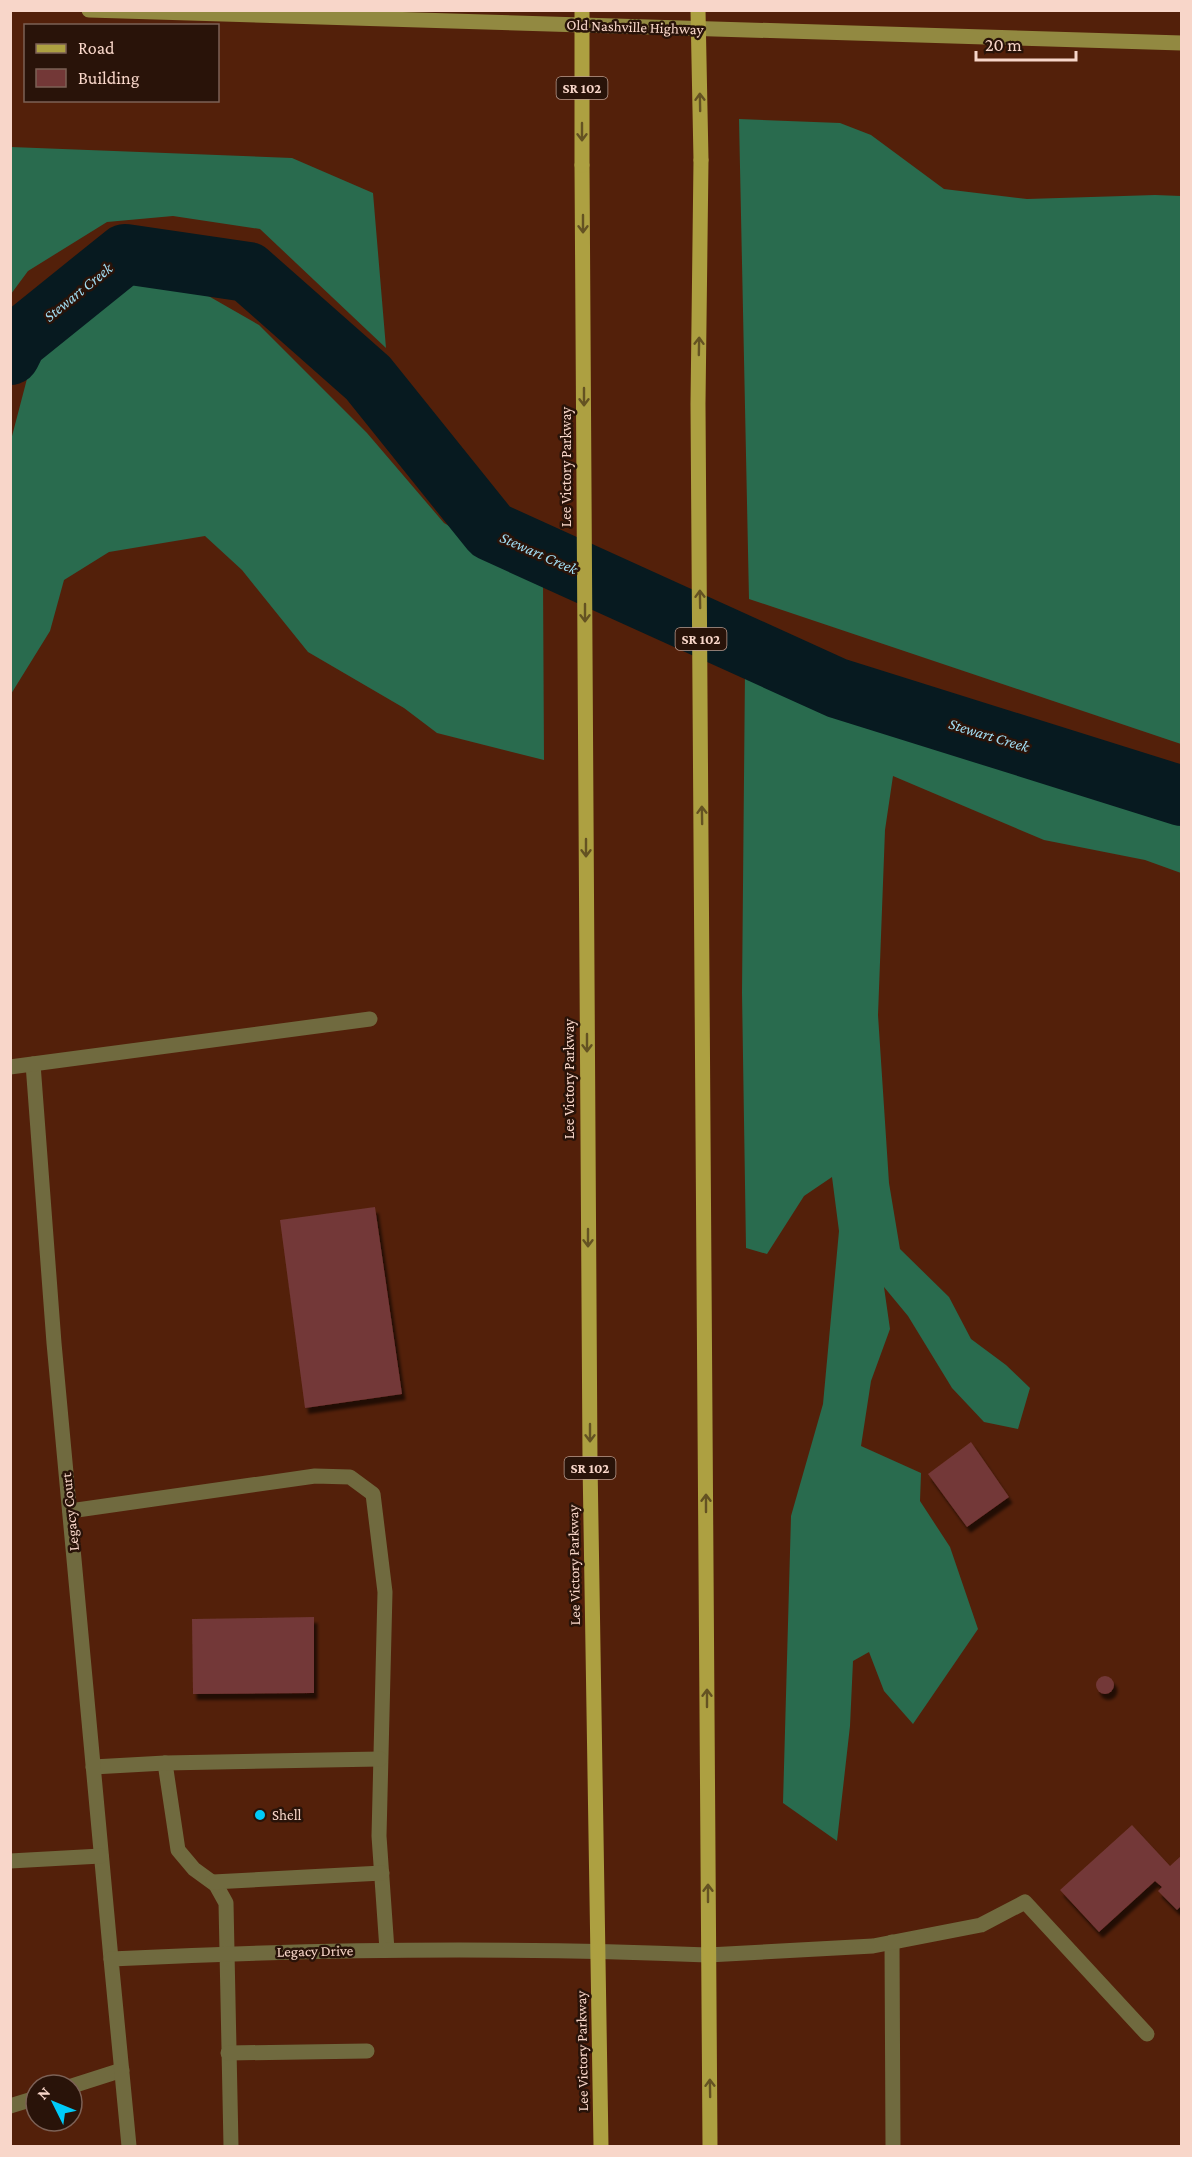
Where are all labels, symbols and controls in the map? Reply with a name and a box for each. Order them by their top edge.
street label: Old Nashville Highway [566,17,704,38]
legend [24,24,219,102]
scale bar [976,24,1076,62]
text: 20 m [985,35,1022,55]
text: Road [78,38,115,58]
text: Building [78,68,140,88]
road number: SR 102 [556,77,608,99]
one-way arrow [694,92,706,112]
one-way arrow [576,121,588,141]
one-way arrow [577,213,589,233]
water label: Stewart Creek [40,259,116,325]
one-way arrow [693,336,705,356]
one-way arrow [578,386,590,406]
street label: Lee Victory Parkway [558,407,575,527]
water label: Stewart Creek [498,528,581,578]
one-way arrow [694,590,706,610]
one-way arrow [579,602,591,622]
road number: SR 102 [676,628,726,650]
water label: Stewart Creek [947,715,1032,756]
one-way arrow [696,806,708,826]
one-way arrow [580,837,592,857]
street label: Lee Victory Parkway [561,1019,578,1139]
one-way arrow [581,1032,593,1052]
one-way arrow [582,1227,594,1247]
one-way arrow [584,1422,596,1442]
road number: SR 102 [564,1457,616,1479]
street label: Legacy Court [58,1471,83,1552]
one-way arrow [700,1494,712,1514]
street label: Lee Victory Parkway [565,1505,584,1625]
one-way arrow [701,1689,713,1709]
place label: Shell [272,1807,302,1823]
marker: Shell [253,1808,267,1822]
one-way arrow [702,1884,714,1904]
street label: Legacy Drive [276,1942,354,1961]
street label: Lee Victory Parkway [573,1991,592,2111]
north arrow [24,2073,84,2133]
one-way arrow [704,2079,715,2099]
text: N [33,2083,53,2103]

